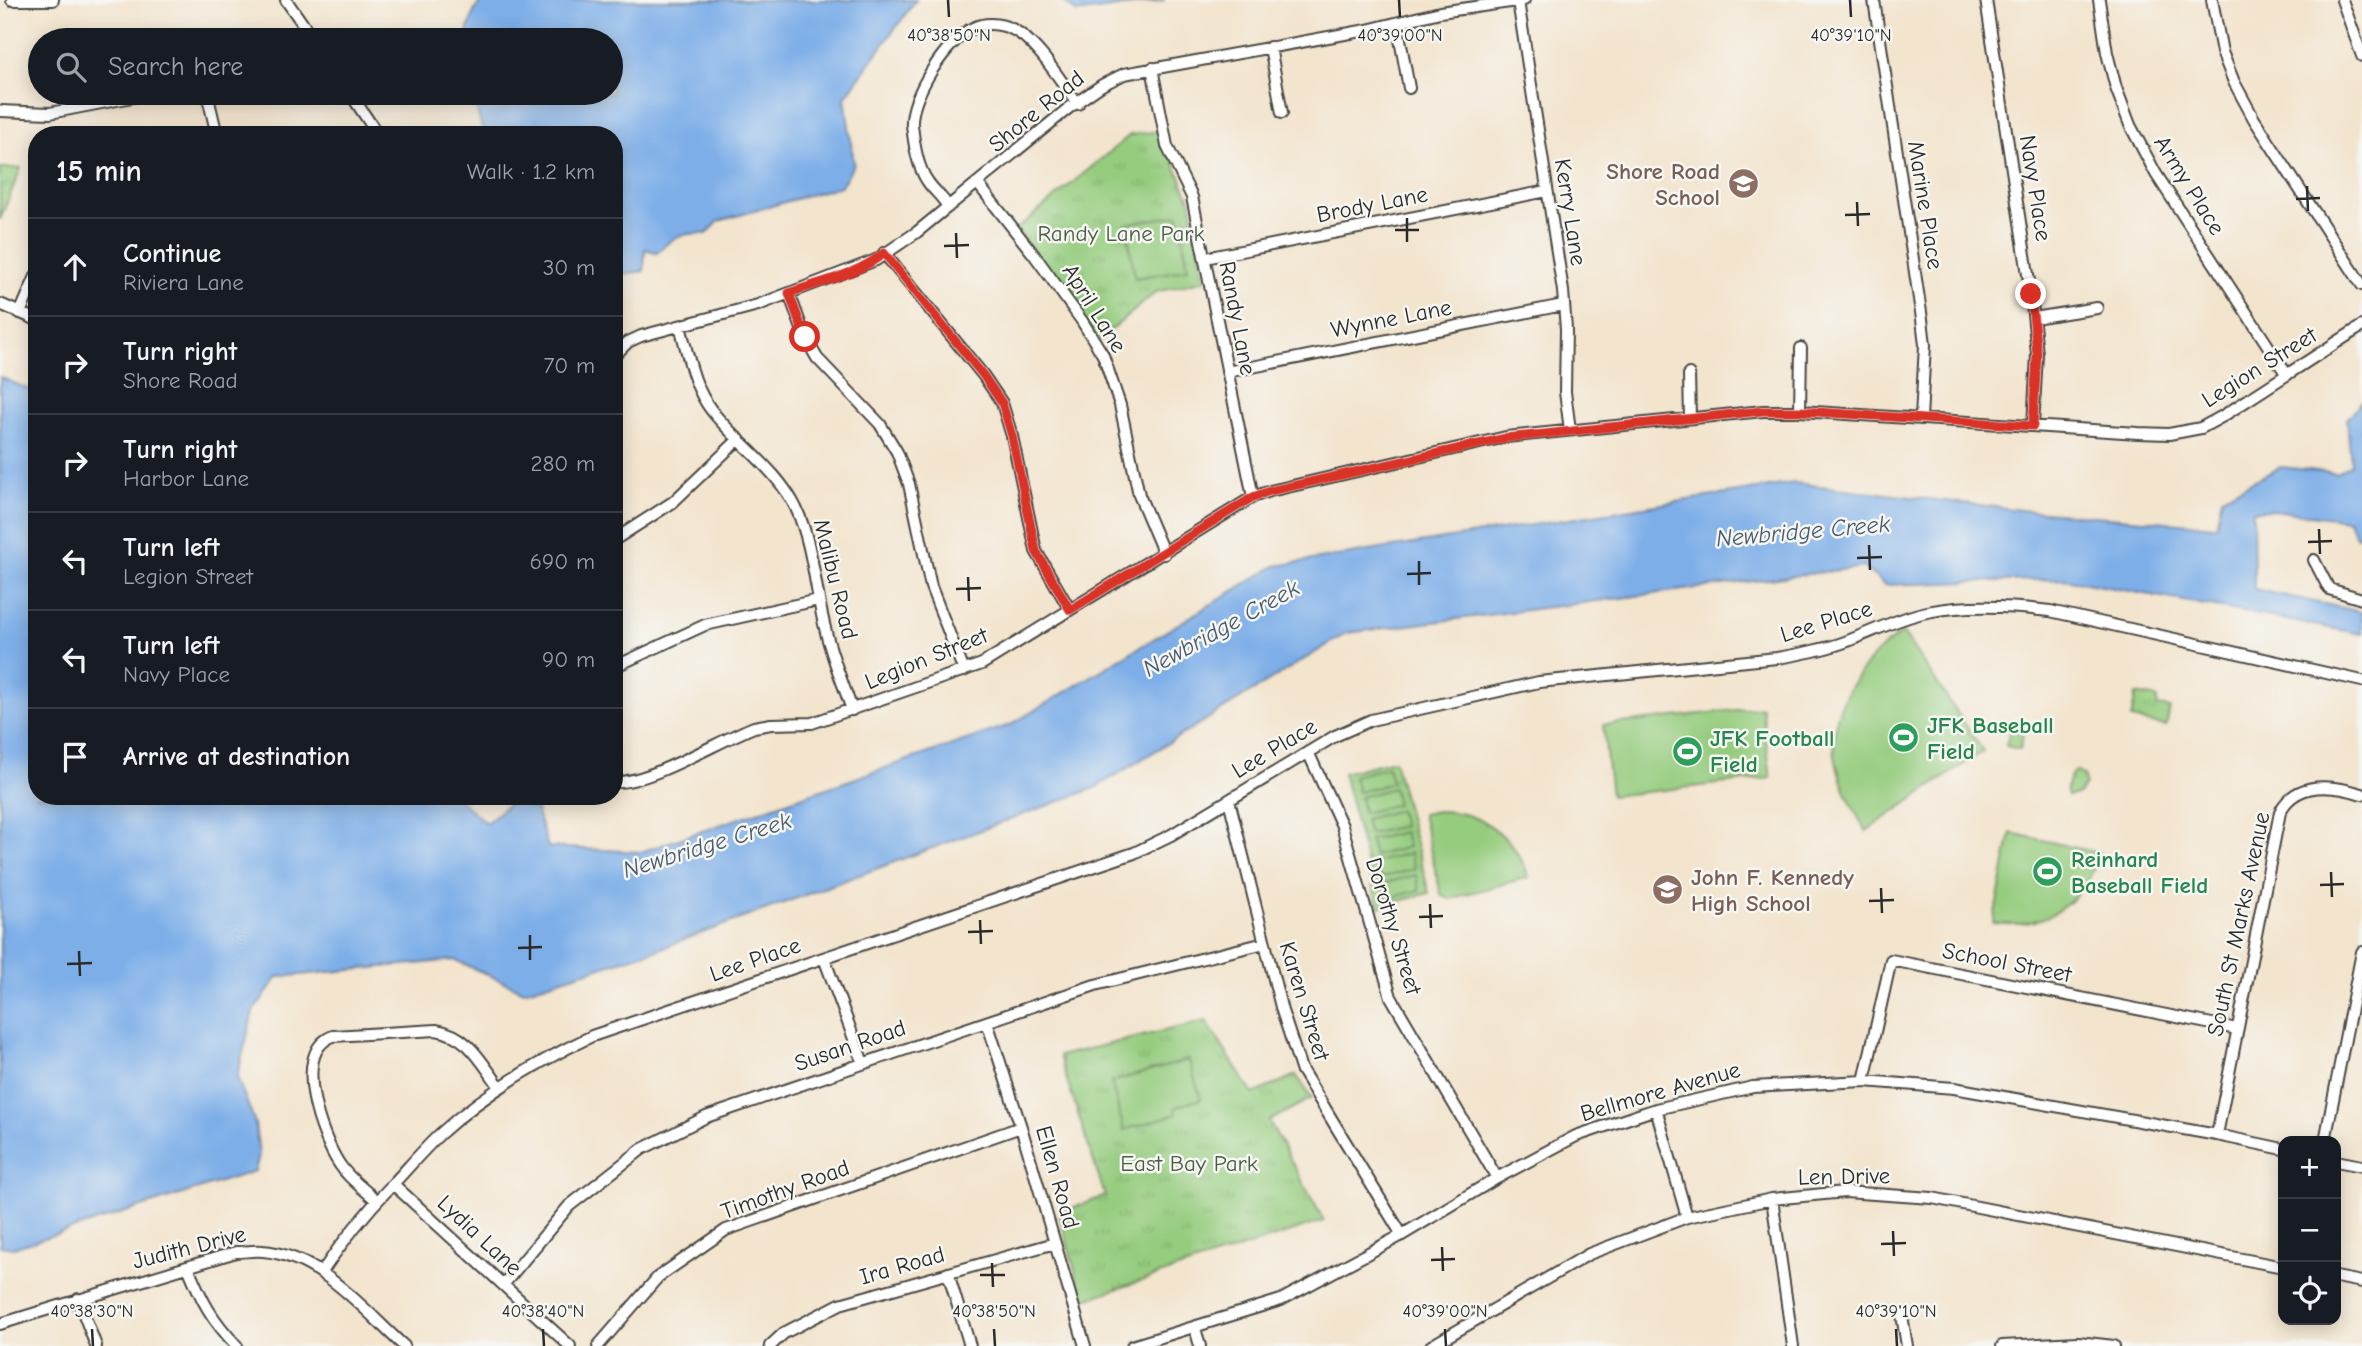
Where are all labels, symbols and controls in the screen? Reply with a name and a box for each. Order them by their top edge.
text: 40°38'50"N [907,25,991,46]
text: 40°39'00"N [1357,25,1443,46]
text: 40°39'10"N [1810,25,1892,46]
search box [28,28,623,105]
icon: search [52,48,90,86]
text: Search here [108,52,243,82]
street label: Shore Road [983,65,1089,158]
street label: Army Place [2148,131,2231,240]
street label: Navy Place [2014,133,2057,243]
street label: Marine Place [1902,139,1949,271]
text: 15 min [56,154,142,189]
street label: Kerry Lane [1549,157,1592,267]
text: Walk · 1.2 km [467,158,595,185]
place label: Shore Road School [1606,158,1720,211]
school or university icon: Shore Road School [1726,167,1760,201]
street label: Brody Lane [1314,181,1430,228]
park label: Randy Lane Park [1037,220,1205,247]
text: Continue [123,239,221,269]
icon: ahead [56,248,94,286]
text: 30 m [543,254,595,281]
street label: April Lane [1057,259,1132,358]
street label: Randy Lane [1213,259,1262,377]
text: Riviera Lane [123,269,244,296]
route end [2015,278,2046,309]
street label: Wynne Lane [1329,294,1454,343]
route start [789,321,820,352]
street label: Legion Street [2197,321,2323,413]
text: Turn right [123,337,237,367]
icon: right [56,346,94,384]
text: 70 m [543,352,595,379]
text: Shore Road [123,367,238,394]
text: Turn right [123,435,237,465]
icon: right [56,444,94,482]
text: 280 m [530,450,595,477]
text: Harbor Lane [123,465,249,492]
water label: Newbridge Creek [1715,509,1892,553]
street label: Malibu Road [808,516,863,642]
text: Turn left [123,533,220,563]
icon: left [56,542,94,580]
text: 690 m [530,548,595,575]
text: Legion Street [123,563,253,590]
water label: Newbridge Creek [1138,573,1304,683]
street label: Lee Place [1777,595,1875,648]
street label: Legion Street [861,621,993,695]
text: Turn left [123,631,220,661]
icon: left [56,640,94,678]
text: 90 m [542,646,595,673]
text: Navy Place [123,661,230,688]
place label: JFK Baseball Field [1927,712,2054,765]
street label: Lee Place [1227,713,1322,784]
sports icon: JFK Baseball Field [1887,721,1921,755]
place label: JFK Football Field [1710,725,1835,778]
sports icon: JFK Football Field [1670,734,1704,768]
icon: arrive [56,738,94,776]
text: Arrive at destination [123,742,350,772]
water label: Newbridge Creek [619,806,795,884]
street label: South St Marks Avenue [2201,809,2275,1039]
place label: Reinhard Baseball Field [2071,846,2208,899]
street label: Dorothy Street [1360,854,1428,999]
sports icon: Reinhard Baseball Field [2031,855,2065,889]
place label: John F. Kennedy High School [1691,864,1854,917]
school or university icon: John F. Kennedy High School [1651,873,1685,907]
street label: Lee Place [706,931,804,988]
street label: School Street [1940,937,2075,988]
street label: Karen Street [1274,938,1336,1065]
street label: Susan Road [791,1014,909,1077]
street label: Bellmore Avenue [1577,1056,1743,1127]
street label: Ellen Road [1030,1123,1085,1232]
map controls [2278,1136,2341,1325]
button: + [2278,1136,2341,1199]
park label: East Bay Park [1120,1150,1258,1177]
street label: Timothy Road [717,1154,853,1225]
street label: Len Drive [1798,1162,1891,1191]
street label: Lydia Lane [432,1189,527,1281]
button: − [2278,1199,2341,1262]
street label: Judith Drive [130,1220,249,1275]
street label: Ira Road [857,1241,948,1290]
button: locate [2278,1262,2341,1325]
text: 40°38'30"N [51,1301,133,1322]
text: 40°38'40"N [502,1301,584,1322]
text: 40°38'50"N [952,1301,1036,1322]
text: 40°39'00"N [1402,1301,1488,1322]
text: 40°39'10"N [1855,1301,1937,1322]

